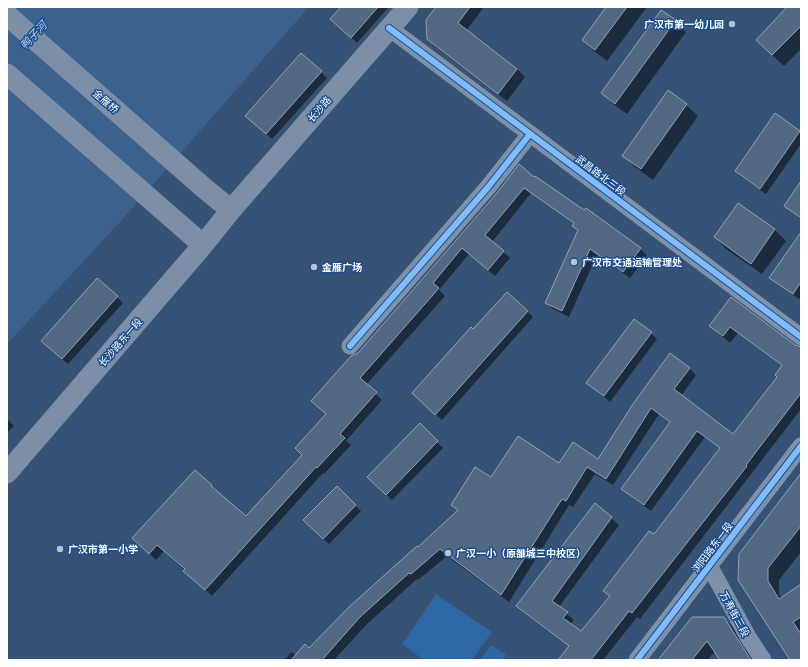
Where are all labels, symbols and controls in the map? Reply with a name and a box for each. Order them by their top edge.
water label: 鸭子河 [17,17,50,52]
place label: 广汉市第一幼儿园 [644,18,724,30]
marker: 广汉市第一幼儿园 [727,19,737,29]
street label: 金雁桥 [91,87,121,115]
street label: 长沙路 [305,94,333,124]
street label: 武昌路北三段 [573,152,629,198]
place label: 广汉市交通运输管理处 [582,256,682,268]
marker: 广汉市交通运输管理处 [569,257,579,267]
place label: 金雁广场 [321,261,362,273]
marker: 金雁广场 [309,262,319,272]
street label: 长沙路东一段 [96,315,144,369]
street label: 浏阳路东一段 [689,519,735,575]
place label: 广汉市第一小学 [68,543,138,555]
marker: 广汉市第一小学 [55,544,65,554]
place label: 广汉一小（原雒城三中校区） [456,547,586,559]
marker: 广汉一小（原雒城三中校区） [443,548,453,558]
street label: 万寿街三段 [718,589,752,639]

